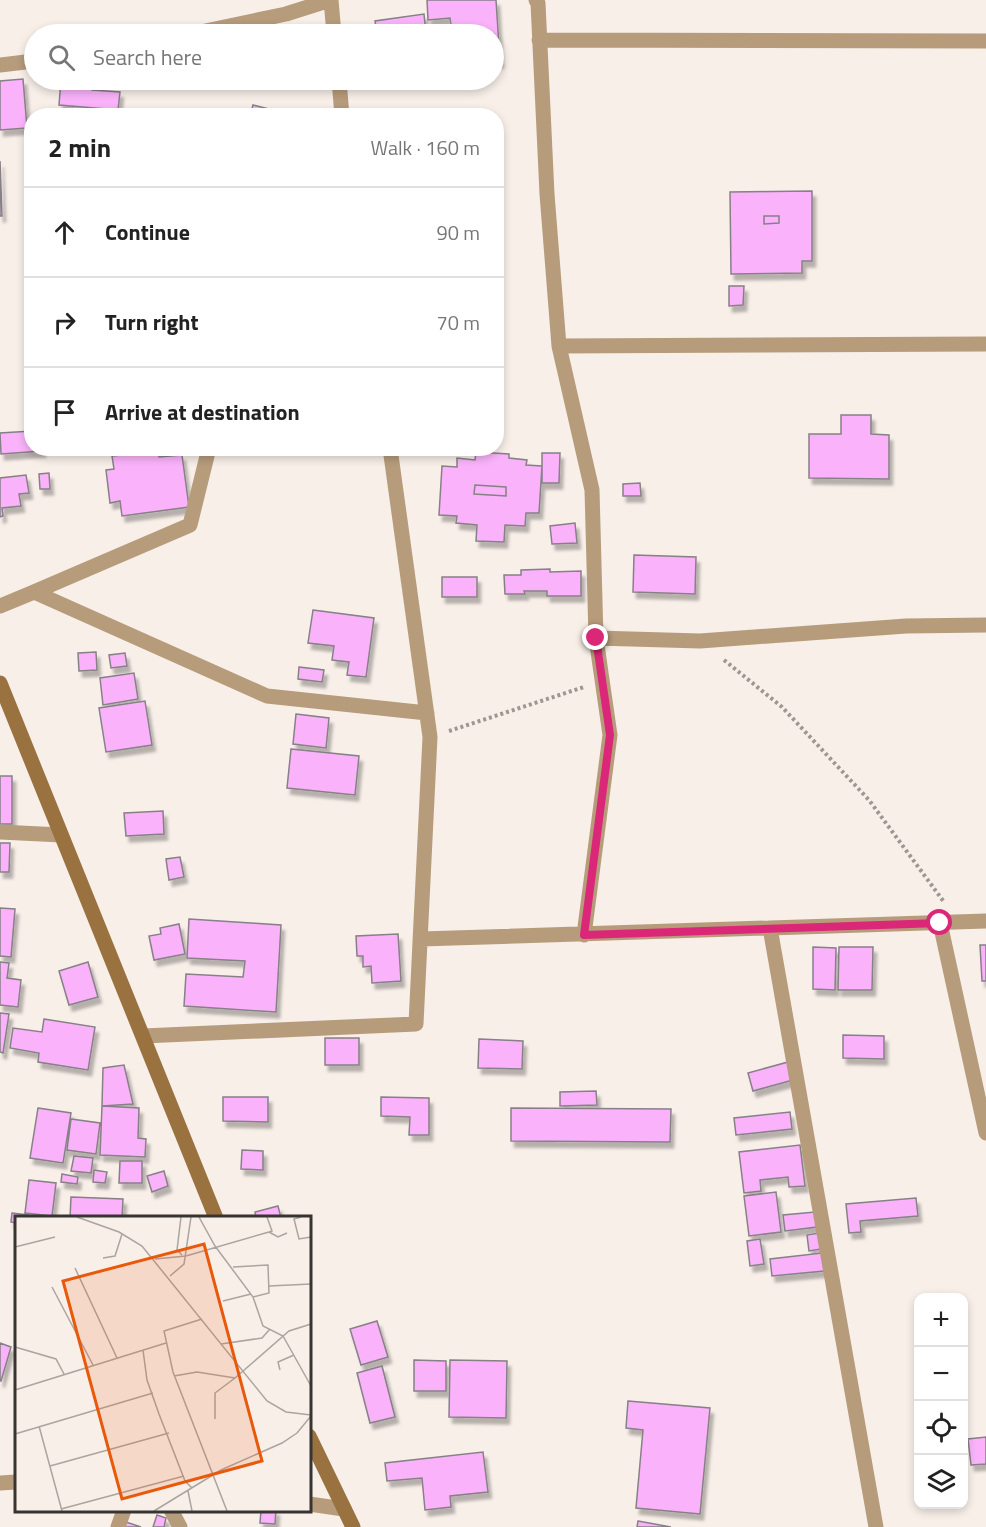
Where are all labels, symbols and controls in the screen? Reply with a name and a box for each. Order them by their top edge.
search box [24,24,504,90]
text: Search here [93,40,202,74]
icon: search [45,41,78,74]
text: 2 min [48,128,111,167]
text: Walk · 160 m [371,132,480,163]
text: Continue [105,215,190,249]
icon: ahead [48,216,81,249]
text: 90 m [436,217,480,248]
text: Turn right [105,305,199,339]
icon: right [48,306,81,339]
text: 70 m [436,307,480,338]
text: Arrive at destination [105,395,300,429]
icon: arrive [48,396,81,429]
route end [582,624,608,650]
route start [926,909,952,935]
inset map [15,1216,310,1512]
map controls [914,1293,968,1509]
button: + [914,1293,968,1347]
button: − [914,1347,968,1401]
button: locate [914,1401,968,1455]
button: layers [914,1455,968,1509]

